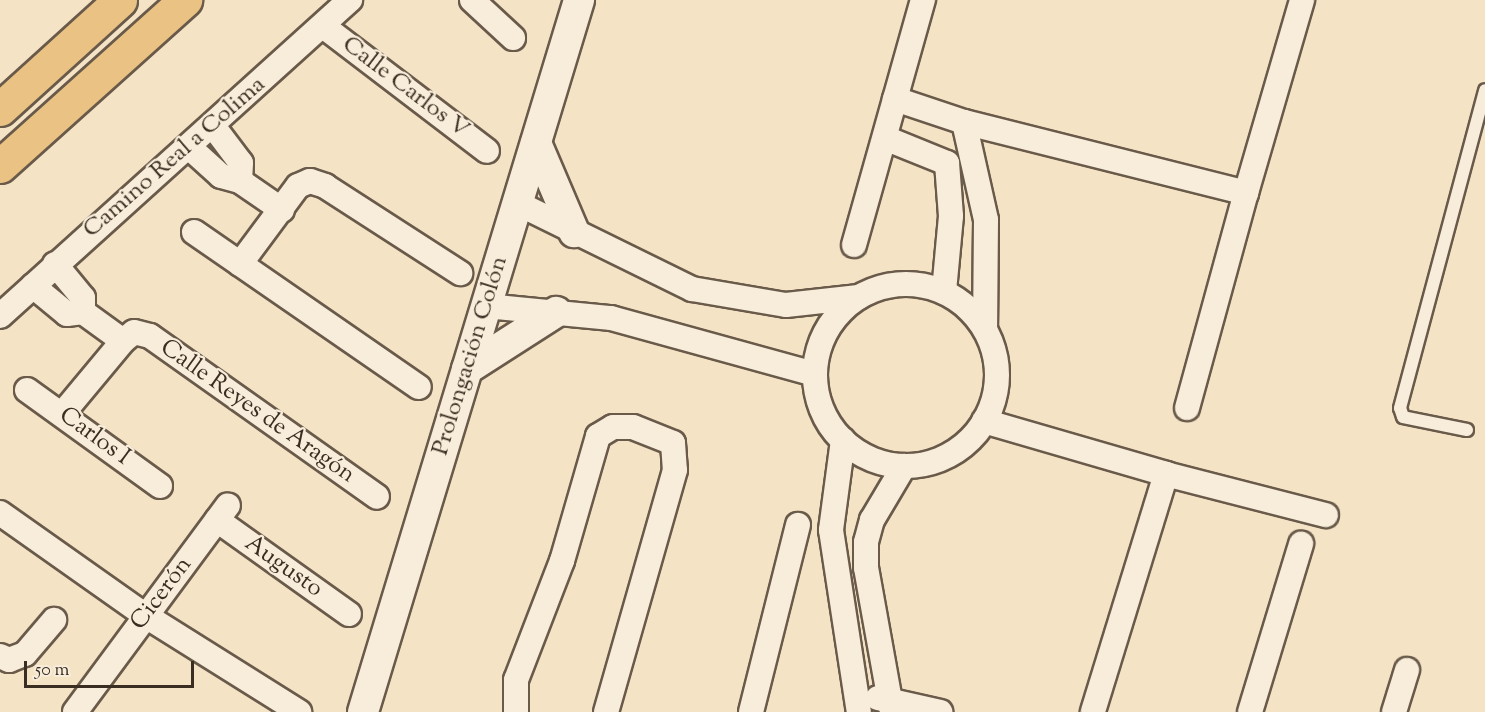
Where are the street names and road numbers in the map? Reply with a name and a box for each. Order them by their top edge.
street label: Calle Carlos V [336,31,474,145]
street label: Camino Real a Colima [78,71,272,245]
street label: Prolongación Colón [427,253,515,459]
street label: Calle Reyes de Aragón [154,334,360,490]
street label: Carlos I [53,402,135,472]
street label: Augusto [238,530,328,604]
street label: Cicerón [125,552,199,636]

